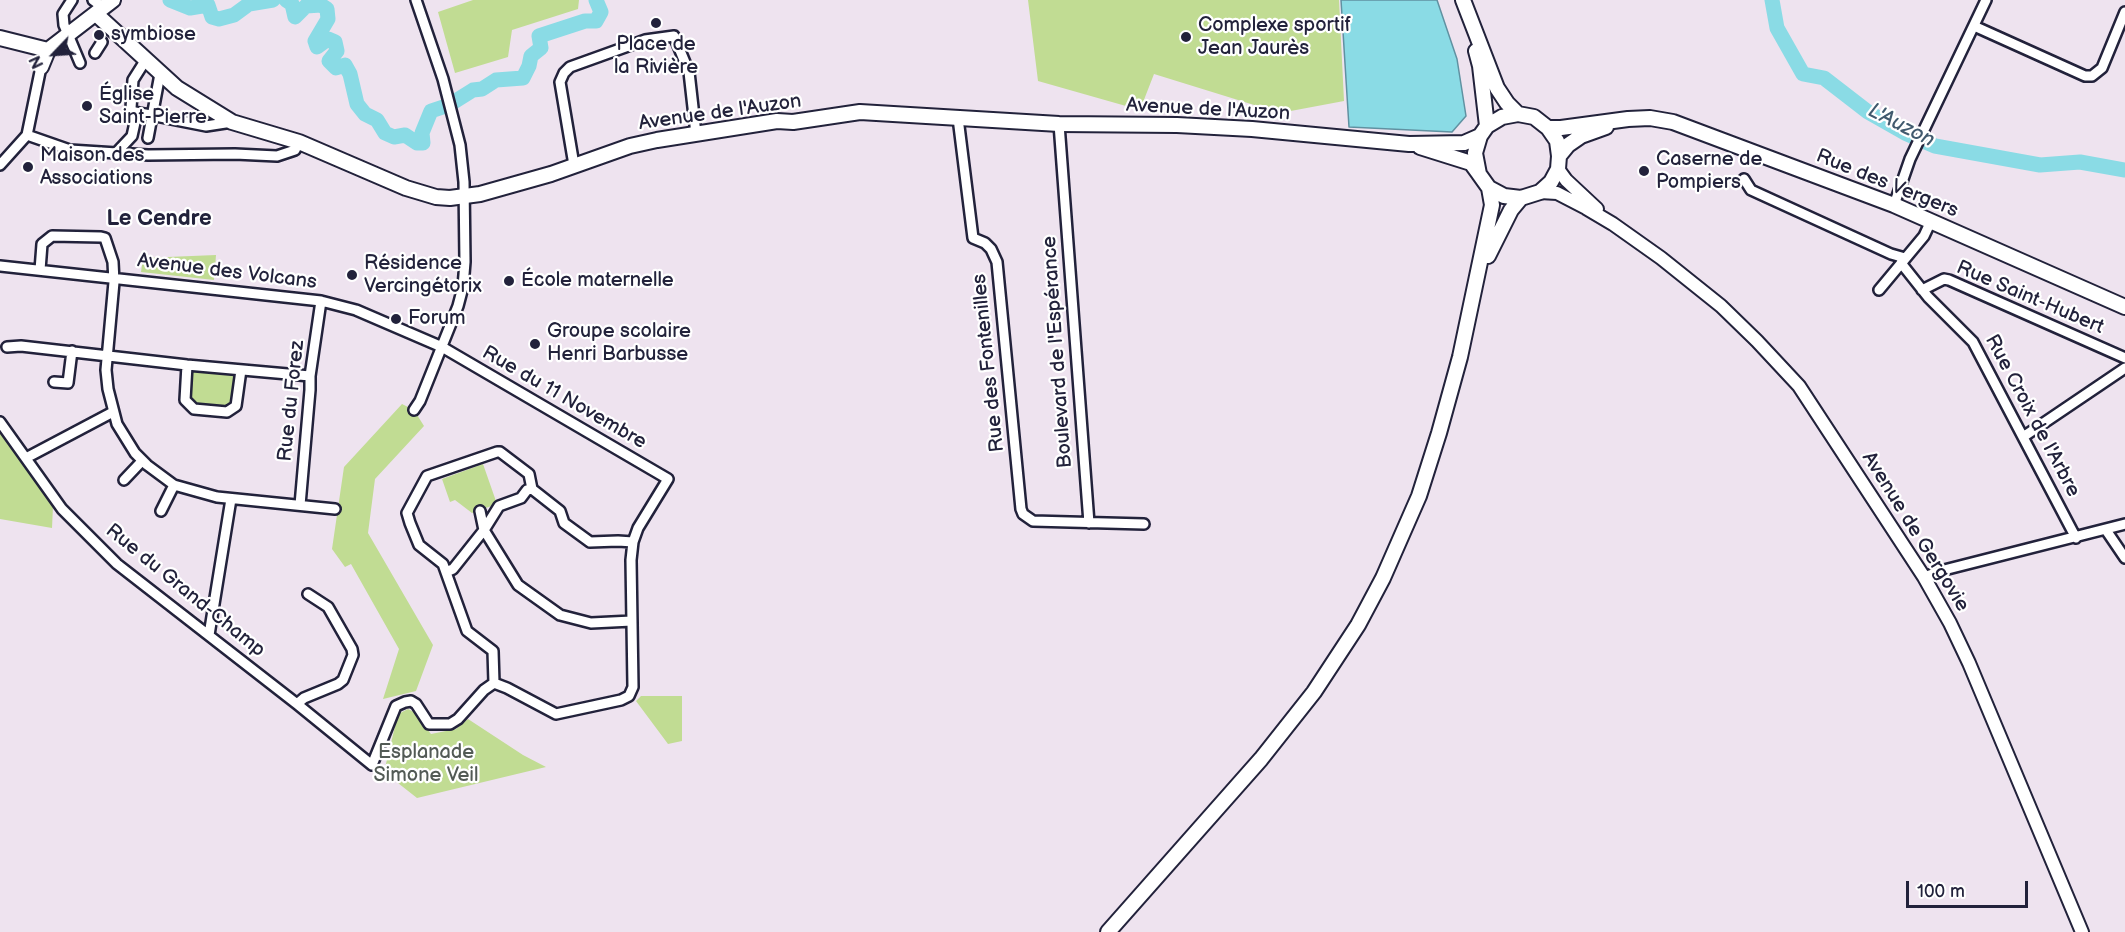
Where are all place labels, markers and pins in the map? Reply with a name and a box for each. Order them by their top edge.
place label: Complexe sportif Jean Jaurès [1198,14,1351,61]
marker: Place de la Rivière [649,16,663,30]
place label: symbiose [111,23,196,47]
marker: symbiose [92,28,106,42]
marker: Complexe sportif Jean Jaurès [1179,30,1193,44]
place label: Place de la Rivière [614,33,698,80]
place label: Église Saint-Pierre [99,83,207,130]
marker: Église Saint-Pierre [80,99,94,113]
place label: Maison des Associations [40,144,153,191]
place label: Caserne de Pompiers [1656,148,1762,195]
marker: Maison des Associations [21,160,35,174]
marker: Caserne de Pompiers [1637,164,1651,178]
place label: Résidence Vercingétorix [364,252,482,299]
marker: Résidence Vercingétorix [345,268,359,282]
place label: École maternelle [521,269,674,293]
marker: École maternelle [502,274,516,288]
place label: Forum [408,307,466,331]
marker: Forum [389,312,403,326]
place label: Groupe scolaire Henri Barbusse [547,320,691,367]
marker: Groupe scolaire Henri Barbusse [528,337,542,351]

